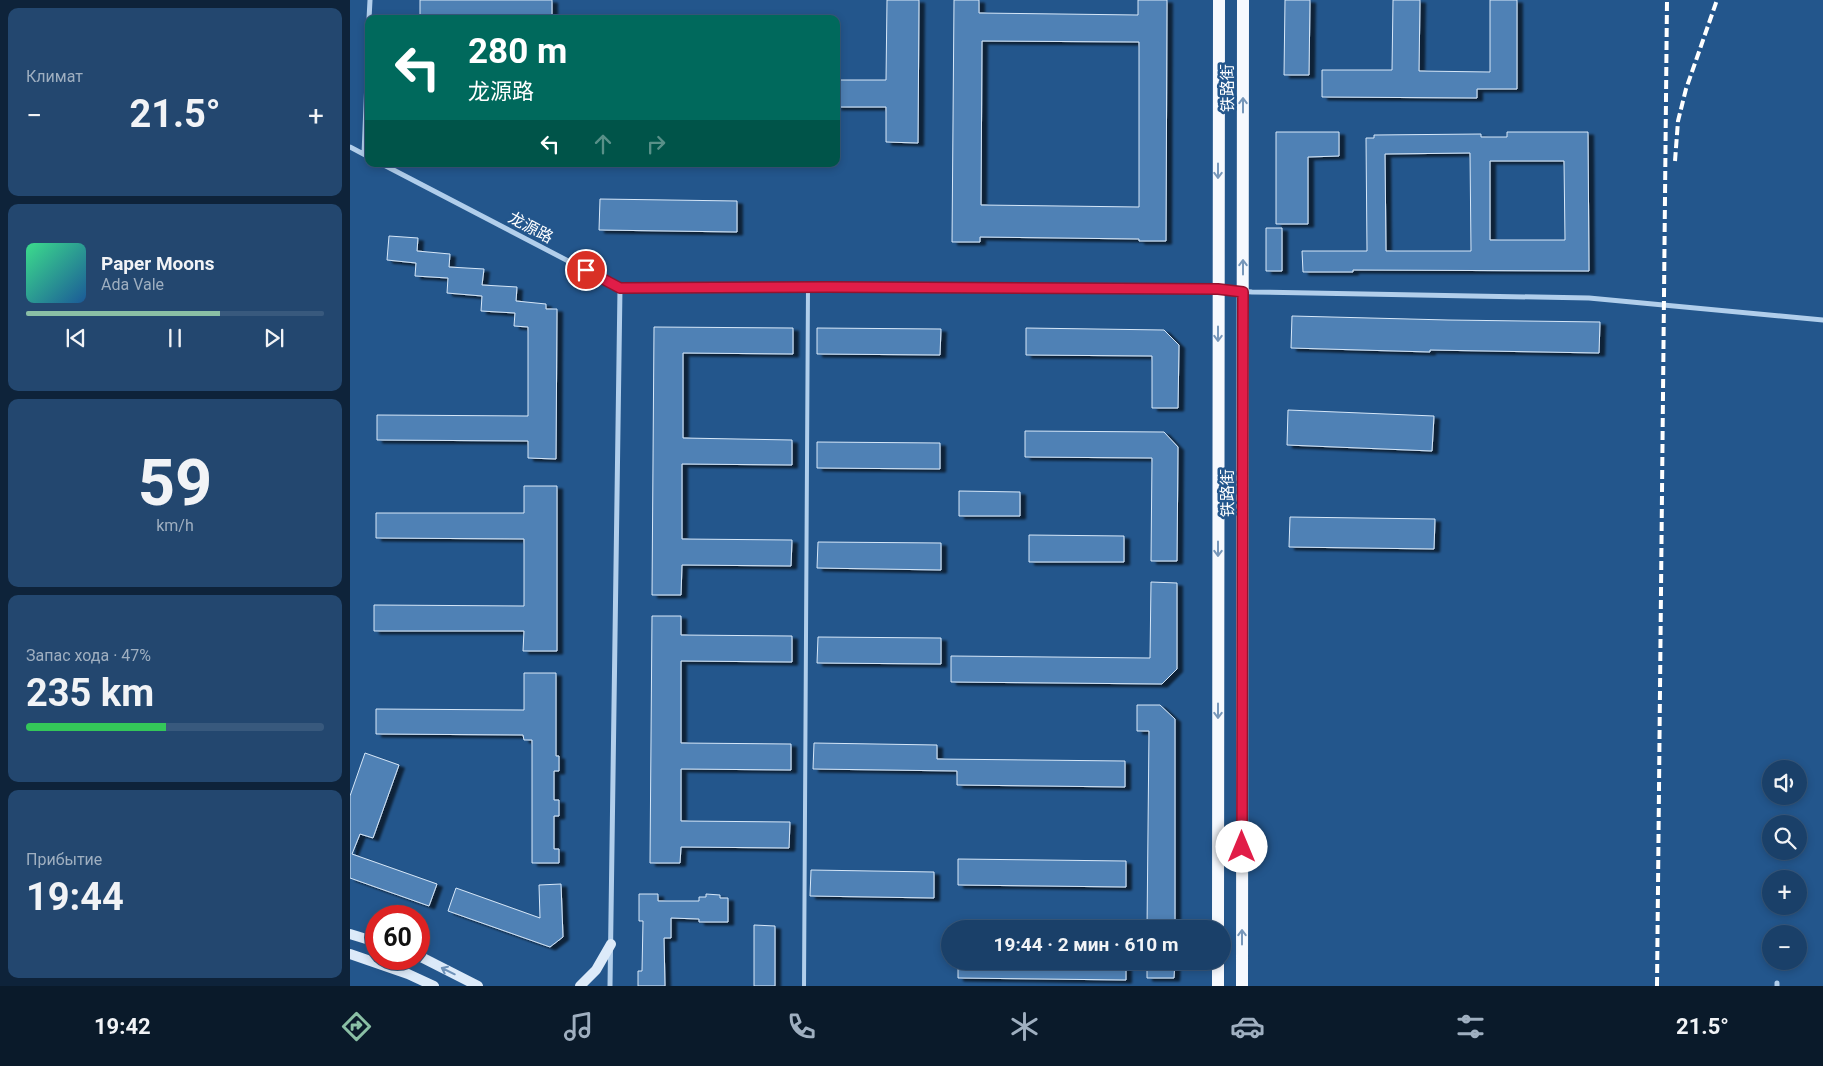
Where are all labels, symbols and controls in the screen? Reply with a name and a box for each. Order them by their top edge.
text: 280 m [468,31,567,72]
icon: left [385,35,450,100]
street label: 铁路街 [1218,64,1237,112]
text: Климат [26,67,83,86]
text: 龙源路 [468,79,534,104]
text: 21.5° [129,92,221,136]
one-way arrow [1238,97,1248,114]
text: − [26,99,42,132]
text: + [308,99,324,132]
icon: left [536,130,564,158]
icon: ahead [589,130,617,158]
icon: right [642,130,670,158]
one-way arrow [1213,162,1223,179]
street label: 龙源路 [505,208,556,247]
pin [565,249,607,291]
text: Paper Moons [101,252,214,275]
icon: arrive [572,256,600,284]
one-way arrow [1238,260,1248,276]
text: Ada Vale [101,275,164,294]
icon: previous [62,324,90,352]
icon: pause [161,324,189,352]
icon: next [260,324,288,352]
one-way arrow [1213,325,1223,341]
text: 59 [138,445,212,521]
street label: 铁路街 [1218,469,1237,517]
text: km/h [156,516,194,535]
one-way arrow [1213,540,1223,556]
text: Запас хода · 47% [26,646,151,665]
text: 235 km [26,671,154,715]
one-way arrow [1213,702,1223,719]
map controls [1762,760,1807,970]
button: sound [1762,760,1807,805]
button: search [1762,815,1807,860]
position arrow [1215,820,1267,872]
text: Прибытие [26,850,102,869]
button: + [1762,870,1807,915]
text: 19:44 [26,875,124,919]
speed limit sign: 60 [365,905,430,970]
button: − [1762,925,1807,970]
one-way arrow [1237,930,1247,946]
text: 19:44 · 2 мин · 610 m [994,933,1178,956]
one-way arrow [441,966,456,976]
icon: directions [339,1009,374,1044]
icon: music [561,1009,596,1044]
icon: phone [784,1009,819,1044]
icon: climate [1007,1009,1042,1044]
icon: car [1230,1009,1265,1044]
icon: filters [1453,1009,1488,1044]
text: 19:42 [94,1014,151,1039]
text: 21.5° [1676,1014,1729,1039]

